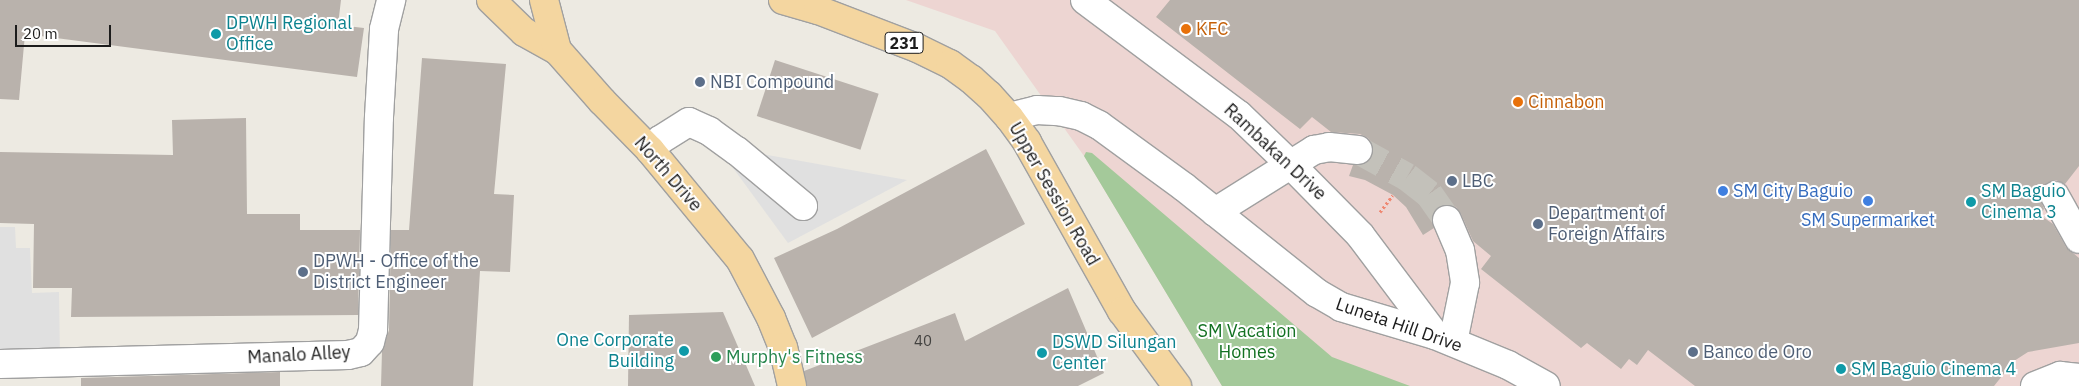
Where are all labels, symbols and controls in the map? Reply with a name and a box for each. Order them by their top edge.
place label: DPWH Regional Office [226,13,352,56]
scale bar [18,15,114,47]
place label: KFC [1196,18,1228,40]
marker: KFC [1180,23,1192,35]
text: 20 m [23,24,58,43]
marker: DPWH Regional Office [210,28,222,40]
road number: 231 [884,29,924,56]
place label: NBI Compound [710,71,834,93]
marker: NBI Compound [694,76,706,88]
place label: Cinnabon [1528,91,1604,113]
marker: Cinnabon [1512,96,1524,108]
street label: Rambakan Drive [1219,99,1331,205]
street label: Upper Session Road [1004,118,1104,270]
street label: North Drive [630,132,706,216]
place label: LBC [1462,170,1494,192]
marker: LBC [1446,175,1458,187]
place label: SM City Baguio [1733,180,1853,202]
place label: SM Baguio Cinema 3 [1981,181,2066,223]
marker: SM City Baguio [1717,185,1729,197]
marker: SM Supermarket [1862,195,1874,207]
marker: SM Baguio Cinema 3 [1965,196,1977,208]
place label: Department of Foreign Affairs [1548,203,1665,245]
place label: SM Supermarket [1801,209,1935,231]
marker: Department of Foreign Affairs [1532,218,1544,230]
place label: DPWH - Office of the District Engineer [313,251,479,294]
marker: DPWH - Office of the District Engineer [297,266,309,278]
street label: Luneta Hill Drive [1333,293,1465,357]
park label: SM Vacation Homes [1197,321,1297,364]
place label: One Corporate Building [556,330,674,372]
house number: 40 [914,332,932,350]
place label: DSWD Silungan Center [1052,332,1177,374]
place label: Banco de Oro [1703,341,1812,363]
street label: Manalo Alley [247,342,351,368]
marker: One Corporate Building [678,345,690,357]
place label: Murphy's Fitness [726,346,863,368]
marker: Banco de Oro [1687,346,1699,358]
marker: DSWD Silungan Center [1036,347,1048,359]
marker: Murphy's Fitness [710,351,722,363]
place label: SM Baguio Cinema 4 [1851,358,2016,380]
marker: SM Baguio Cinema 4 [1835,363,1847,375]

